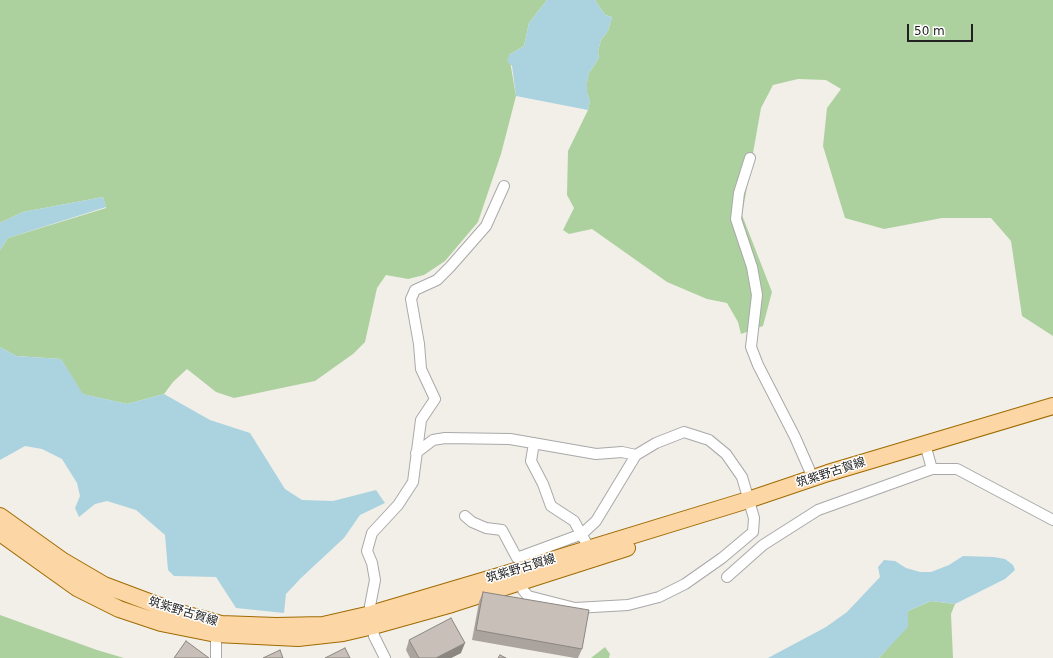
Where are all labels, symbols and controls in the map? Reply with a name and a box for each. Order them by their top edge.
scale bar [909,16,975,42]
text: 50 m [914,24,945,38]
street label: 筑紫野古賀線 [795,455,867,491]
street label: 筑紫野古賀線 [484,552,558,586]
street label: 筑紫野古賀線 [146,595,220,629]

